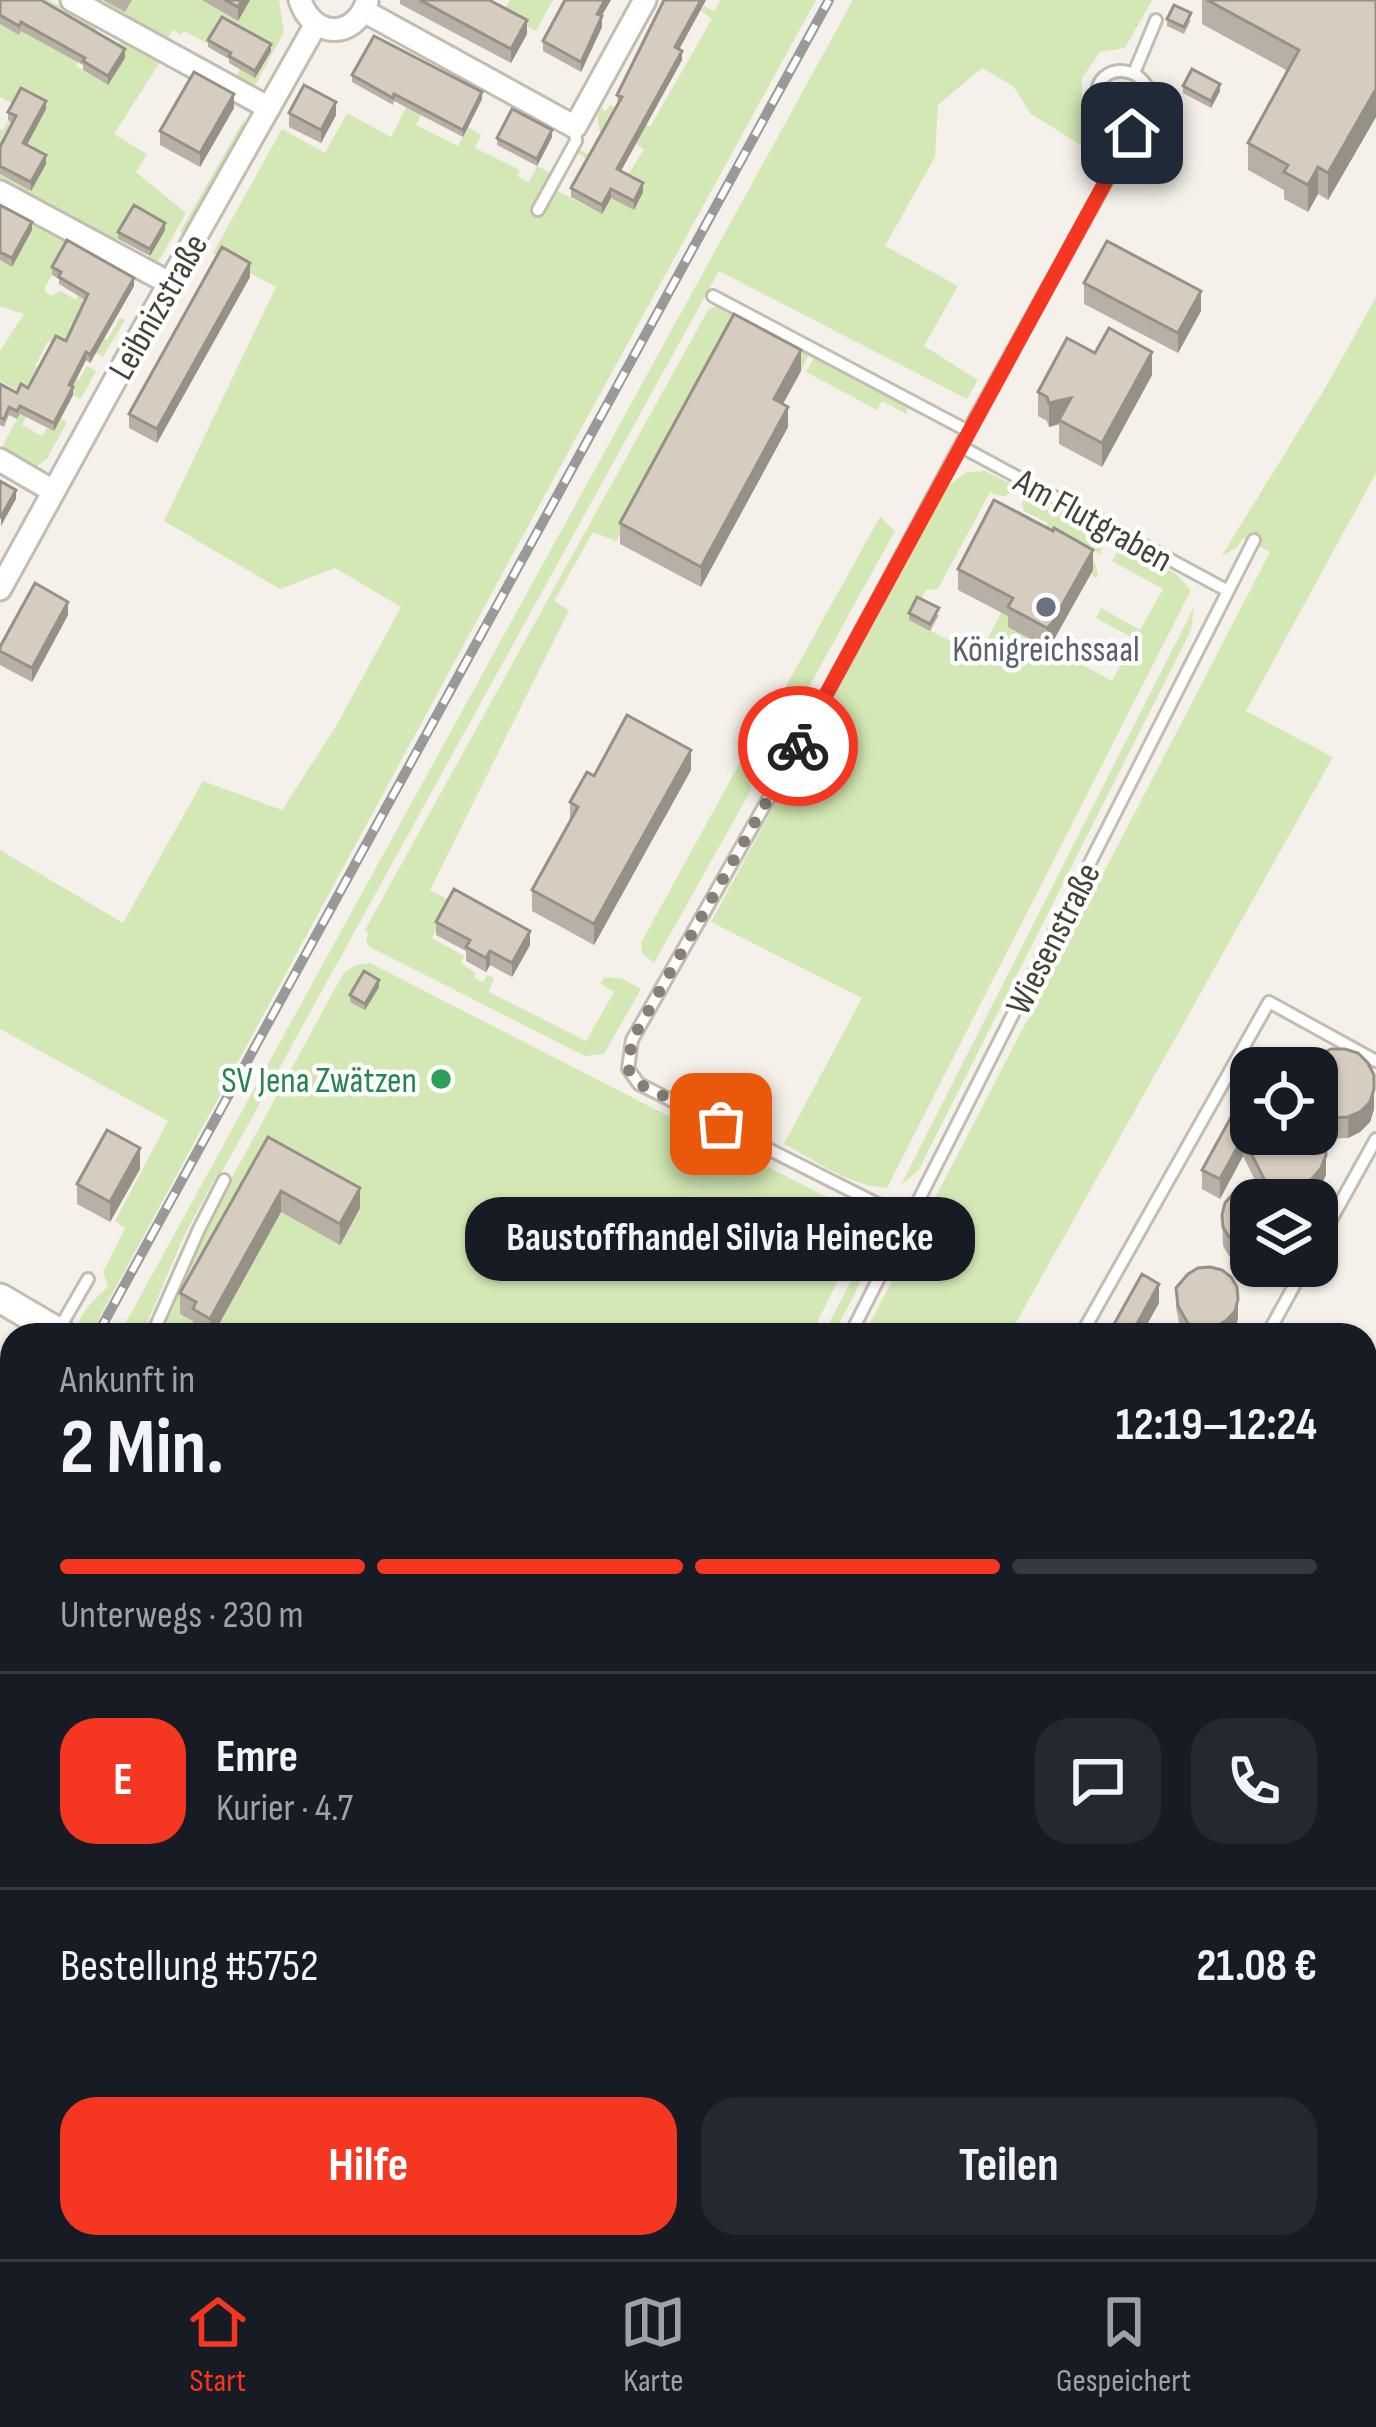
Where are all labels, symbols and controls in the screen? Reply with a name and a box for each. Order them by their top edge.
pin [1081,82,1183,184]
icon: home [1099,100,1165,166]
street label: Leibnizstraße [100,227,218,388]
street label: Am Flutgraben [1005,460,1179,582]
marker: Königreichssaal [1033,594,1059,620]
place label: Königreichssaal [952,629,1140,672]
courier [738,686,858,806]
icon: bike [765,713,831,779]
street label: Wiesenstraße [998,856,1111,1022]
map controls [1230,1047,1338,1287]
button: locate [1230,1047,1338,1155]
place label: SV Jena Zwätzen [221,1060,417,1103]
marker: SV Jena Zwätzen [428,1066,454,1092]
pin [670,1073,772,1175]
icon: bag [688,1091,754,1157]
button: layers [1230,1179,1338,1287]
callout: Baustoffhandel Silvia Heinecke [466,1196,976,1280]
text: Baustoffhandel Silvia Heinecke [506,1215,934,1262]
text: Ankunft in [60,1357,195,1404]
text: 12:19–12:24 [1116,1398,1317,1453]
text: 2 Min. [60,1402,224,1495]
text: Unterwegs · 230 m [60,1592,304,1639]
button: chat [1035,1718,1161,1844]
button: phone [1191,1718,1317,1844]
text: Emre [216,1730,298,1785]
text: E [113,1753,133,1808]
text: Kurier · 4.7 [216,1785,353,1832]
text: Bestellung #5752 [60,1939,319,1994]
text: 21.08 € [1197,1939,1317,1994]
button: Hilfe [60,2097,677,2235]
button: Teilen [701,2097,1317,2235]
tab: Start [185,2289,251,2401]
tab: Karte [620,2289,686,2401]
tab: Gespeichert [1056,2289,1191,2401]

